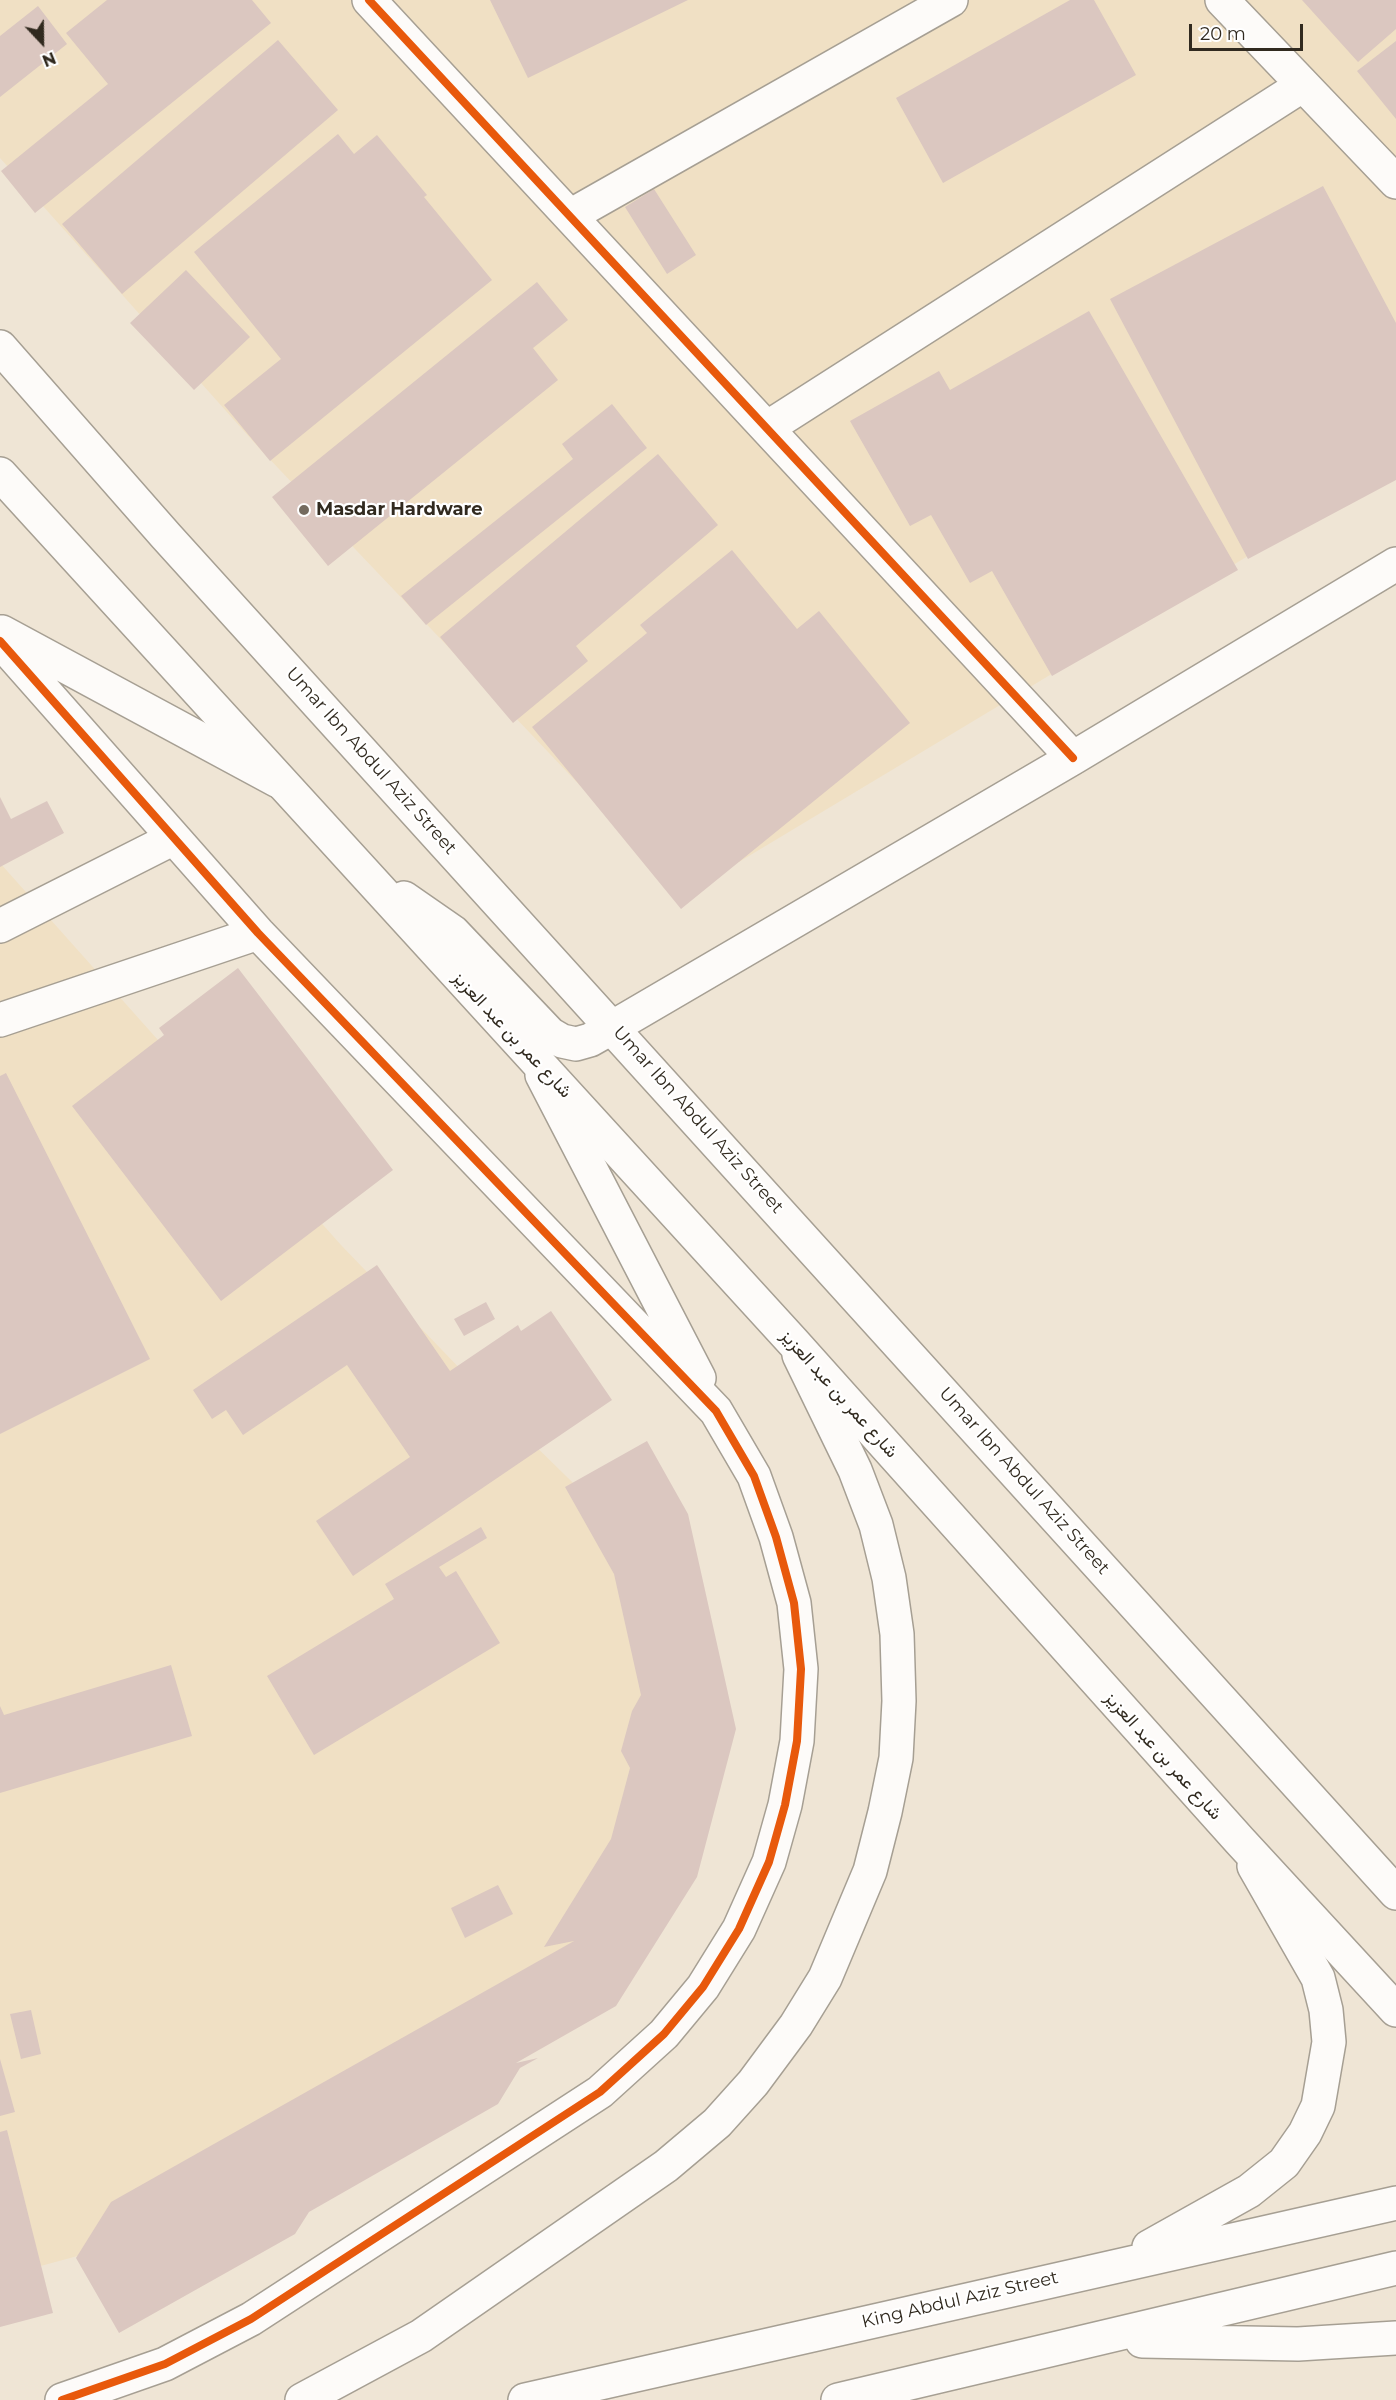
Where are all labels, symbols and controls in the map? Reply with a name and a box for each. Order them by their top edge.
north arrow [12,12,72,72]
scale bar [1192,12,1306,50]
text: 20 m [1200,23,1246,45]
text: N [39,48,58,70]
place label: Masdar Hardware [316,499,483,521]
marker: Masdar Hardware [297,503,311,517]
street label: Umar Ibn Abdul Aziz Street [281,663,461,859]
street label: شارع عمر بن عبد العزيز [448,967,576,1103]
street label: Umar Ibn Abdul Aziz Street [608,1022,788,1218]
street label: شارع عمر بن عبد العزيز [776,1325,902,1463]
street label: Umar Ibn Abdul Aziz Street [934,1383,1114,1579]
street label: شارع عمر بن عبد العزيز [1100,1687,1226,1825]
street label: King Abdul Aziz Street [860,2267,1060,2333]

